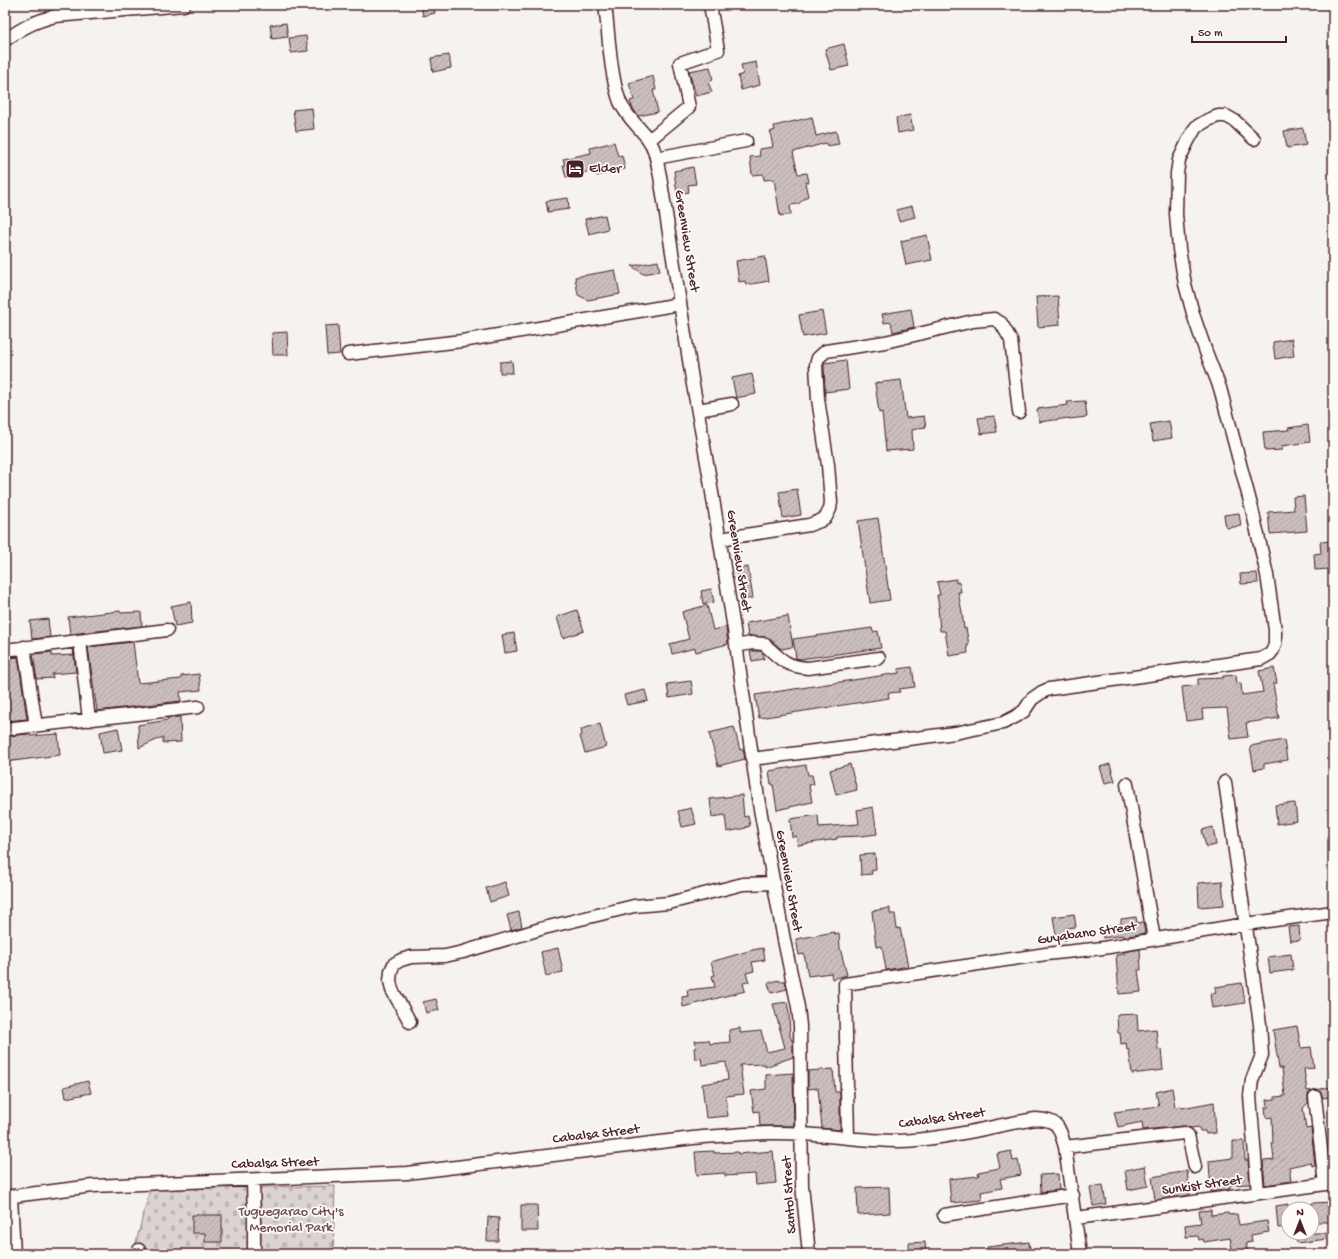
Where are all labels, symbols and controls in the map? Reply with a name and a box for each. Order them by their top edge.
scale bar [1192,18,1286,44]
text: 50 m [1198,27,1223,41]
hotel icon: Elder [564,158,586,180]
place label: Elder [589,161,622,178]
street label: Greenview Street [670,189,703,294]
street label: Greenview Street [722,509,755,614]
street label: Greenview Street [771,829,806,934]
street label: Guyabano Street [1036,918,1139,949]
street label: Cabalsa Street [898,1104,988,1133]
street label: Cabalsa Street [552,1121,642,1149]
street label: Cabalsa Street [231,1154,320,1174]
street label: Santol Street [779,1154,801,1234]
street label: Sunkist Street [1161,1172,1244,1200]
north arrow [1280,1201,1320,1241]
park label: Tuguegarao City's Memorial Park [238,1204,344,1237]
text: N [1296,1207,1304,1219]

